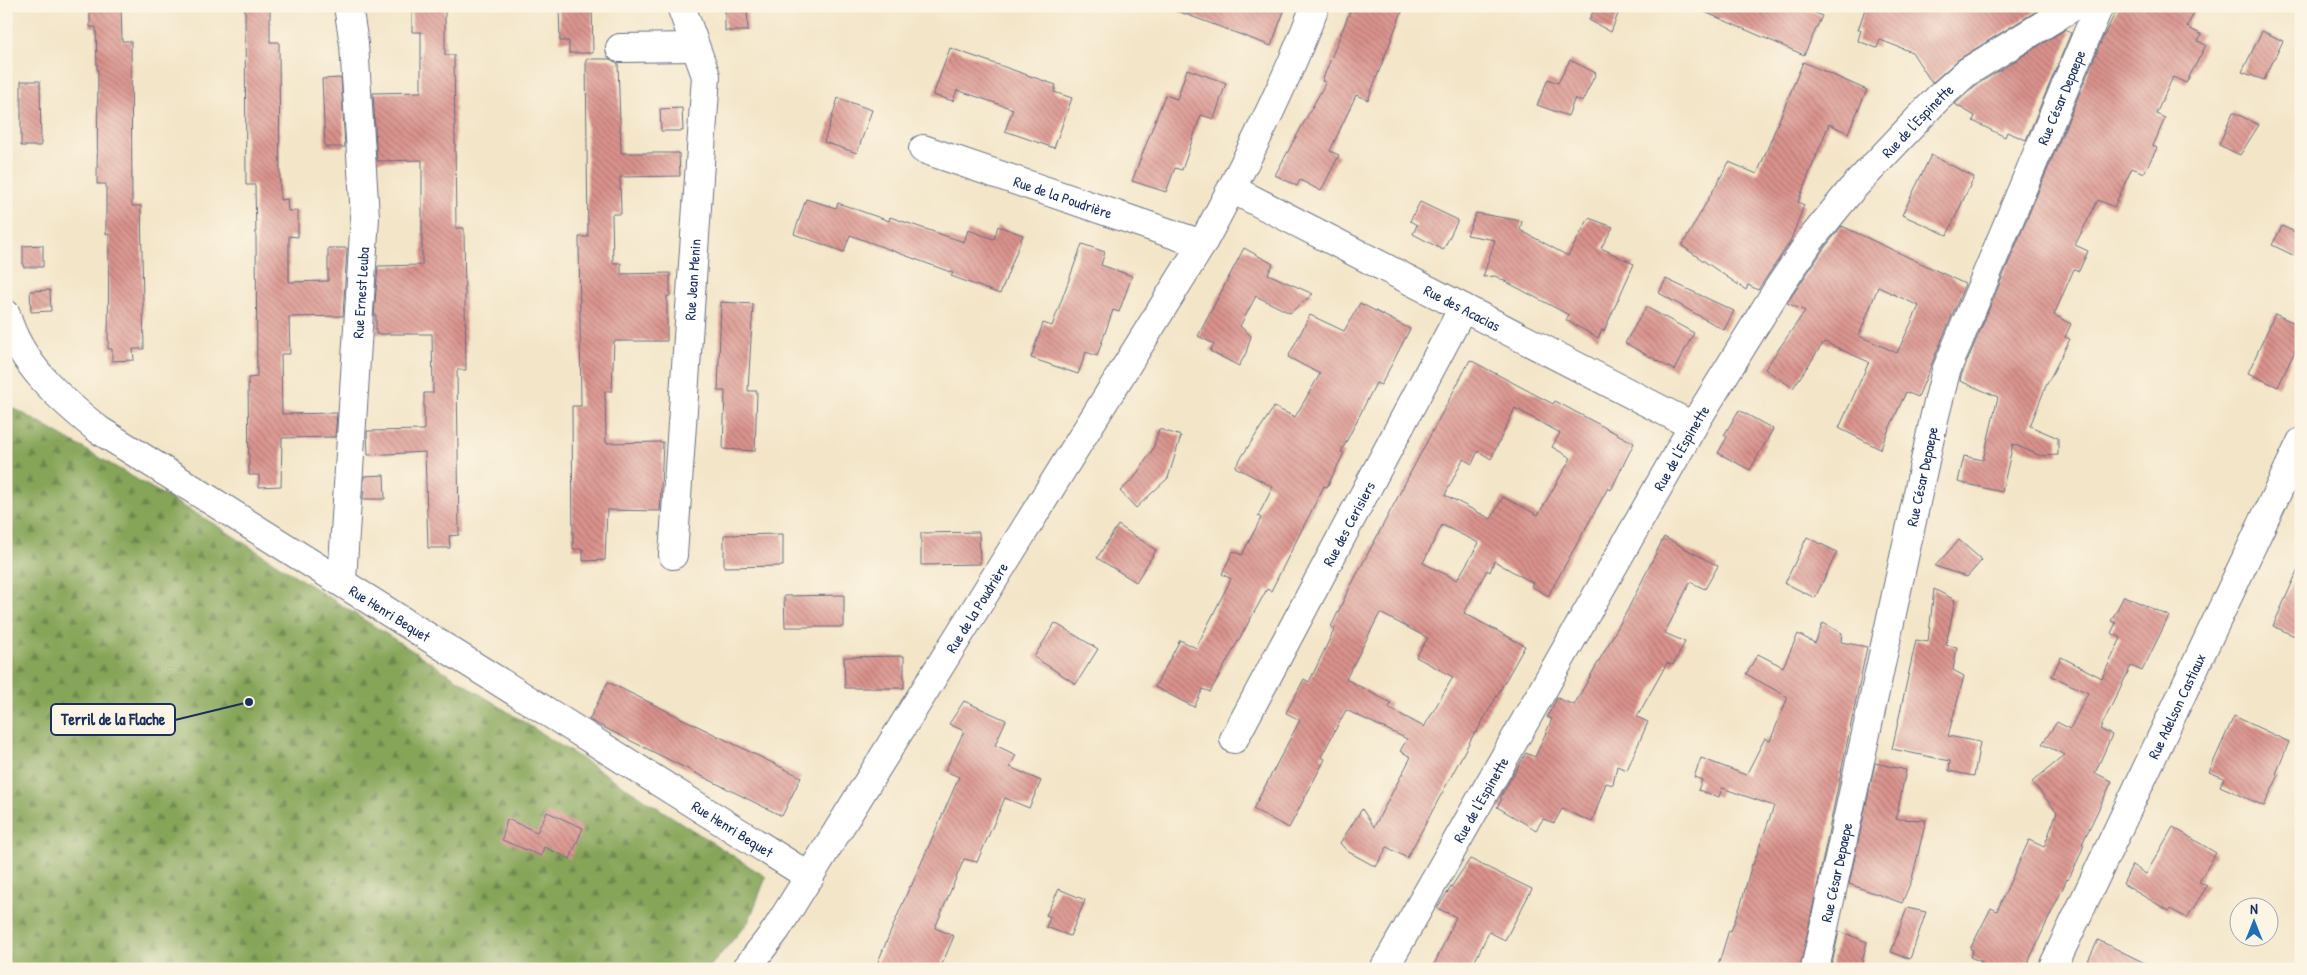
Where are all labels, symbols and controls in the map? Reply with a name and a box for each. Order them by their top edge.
street label: Rue César Depaepe [2031,47,2090,148]
street label: Rue de l'Espinette [1876,79,1958,162]
street label: Rue de la Poudrière [1011,170,1115,223]
street label: Rue Jean Menin [679,238,705,321]
street label: Rue Ernest Leuba [347,246,374,339]
street label: Rue des Acacias [1421,279,1504,336]
street label: Rue de l'Espinette [1648,401,1714,494]
street label: Rue César Depaepe [1901,425,1943,528]
street label: Rue des Cerisiers [1317,477,1380,570]
street label: Rue de la Poudrière [940,558,1012,657]
street label: Rue Henri Bequet [345,579,435,647]
street label: Rue Adelson Castiaux [2142,649,2210,762]
callout: Terril de la Flache [51,704,175,735]
text: Terril de la Flache [60,708,166,730]
street label: Rue de l'Espinette [1448,753,1513,846]
street label: Rue Henri Bequet [688,795,778,862]
street label: Rue César Depaepe [1815,821,1857,924]
north arrow [2230,898,2280,948]
text: N [2250,899,2258,918]

